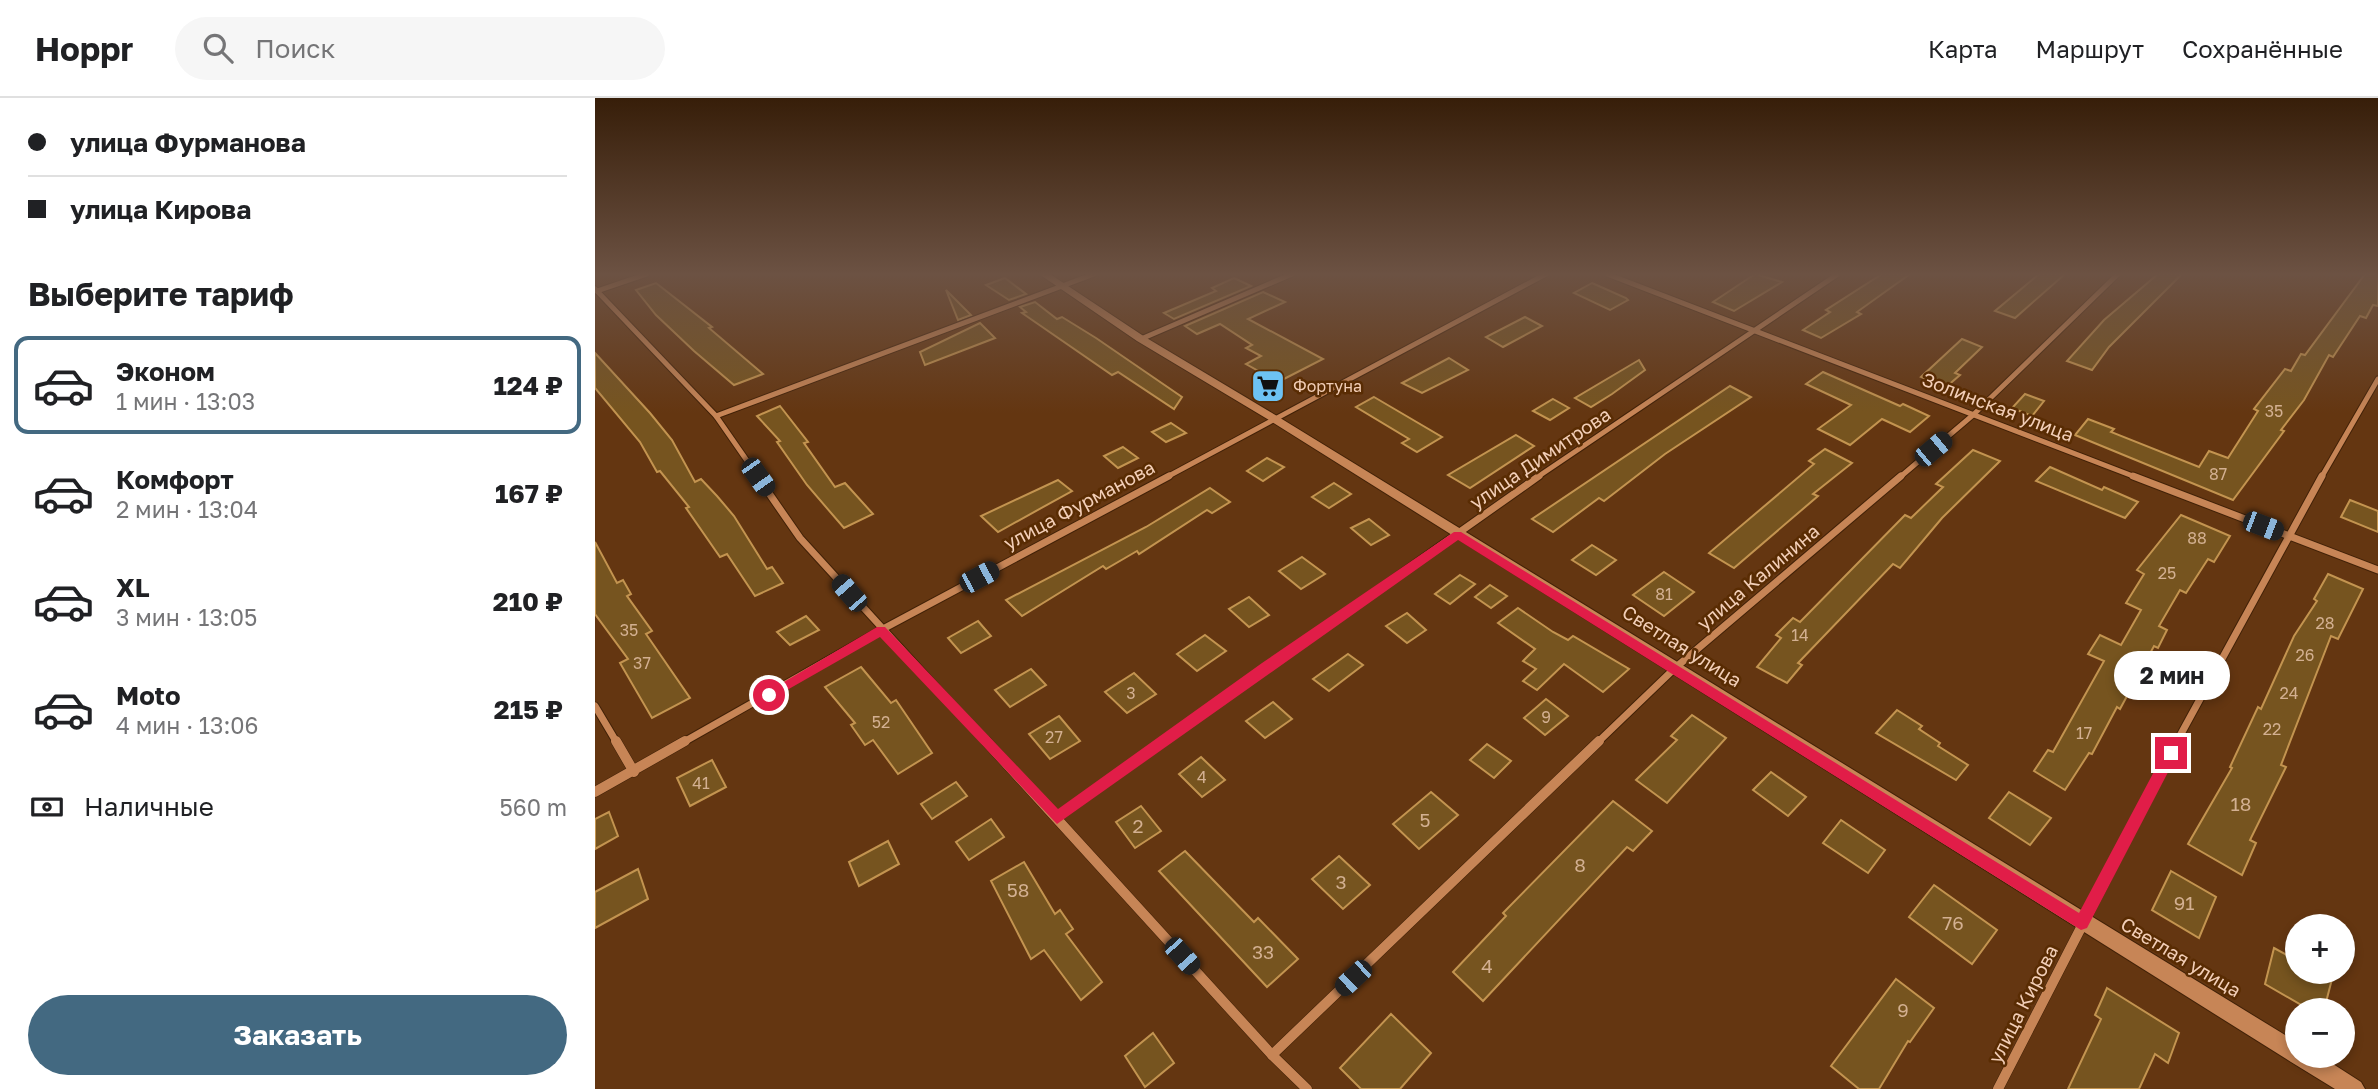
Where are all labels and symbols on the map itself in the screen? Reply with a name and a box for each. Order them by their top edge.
supermarket icon: Фортуна [1249,367,1287,405]
street label: Золинская улица [1919,367,2077,446]
place label: Фортуна [1293,376,1362,396]
house number: 35 [2265,401,2283,421]
street label: улица Димитрова [1465,402,1615,513]
car [1911,427,1956,471]
car [738,454,779,500]
street label: улица Фурманова [999,455,1158,554]
house number: 87 [2209,464,2227,484]
car [2240,509,2287,543]
street label: улица Калинина [1692,519,1823,634]
house number: 88 [2187,528,2207,548]
car [956,558,1003,596]
house number: 25 [2158,563,2176,583]
car [828,570,871,616]
house number: 81 [1655,584,1673,604]
street label: Светлая улица [1618,600,1746,691]
house number: 28 [2315,613,2335,633]
house number: 35 [620,620,638,640]
house number: 14 [1791,625,1809,645]
house number: 26 [2296,645,2314,665]
callout: 2 мин [2113,652,2229,700]
house number: 37 [633,653,651,673]
route start [753,679,785,711]
house number: 3 [1126,683,1136,703]
house number: 24 [2279,683,2299,703]
house number: 9 [1541,707,1551,727]
house number: 52 [872,712,890,732]
house number: 22 [2263,719,2281,739]
house number: 17 [2076,723,2092,743]
house number: 27 [1045,727,1063,747]
route end [2155,737,2187,769]
house number: 4 [1197,767,1207,787]
house number: 41 [692,773,710,793]
house number: 18 [2231,792,2251,815]
house number: 5 [1419,808,1431,831]
house number: 2 [1132,814,1144,837]
house number: 8 [1574,853,1586,876]
house number: 3 [1335,870,1347,893]
house number: 58 [1007,878,1029,901]
house number: 91 [2174,891,2194,914]
house number: 76 [1942,911,1964,934]
street label: Светлая улица [2117,912,2246,1001]
car [1161,933,1204,979]
house number: 33 [1252,940,1274,963]
street label: улица Кирова [1983,941,2062,1067]
house number: 4 [1481,954,1493,977]
car [1331,956,1376,1000]
house number: 9 [1897,998,1909,1021]

